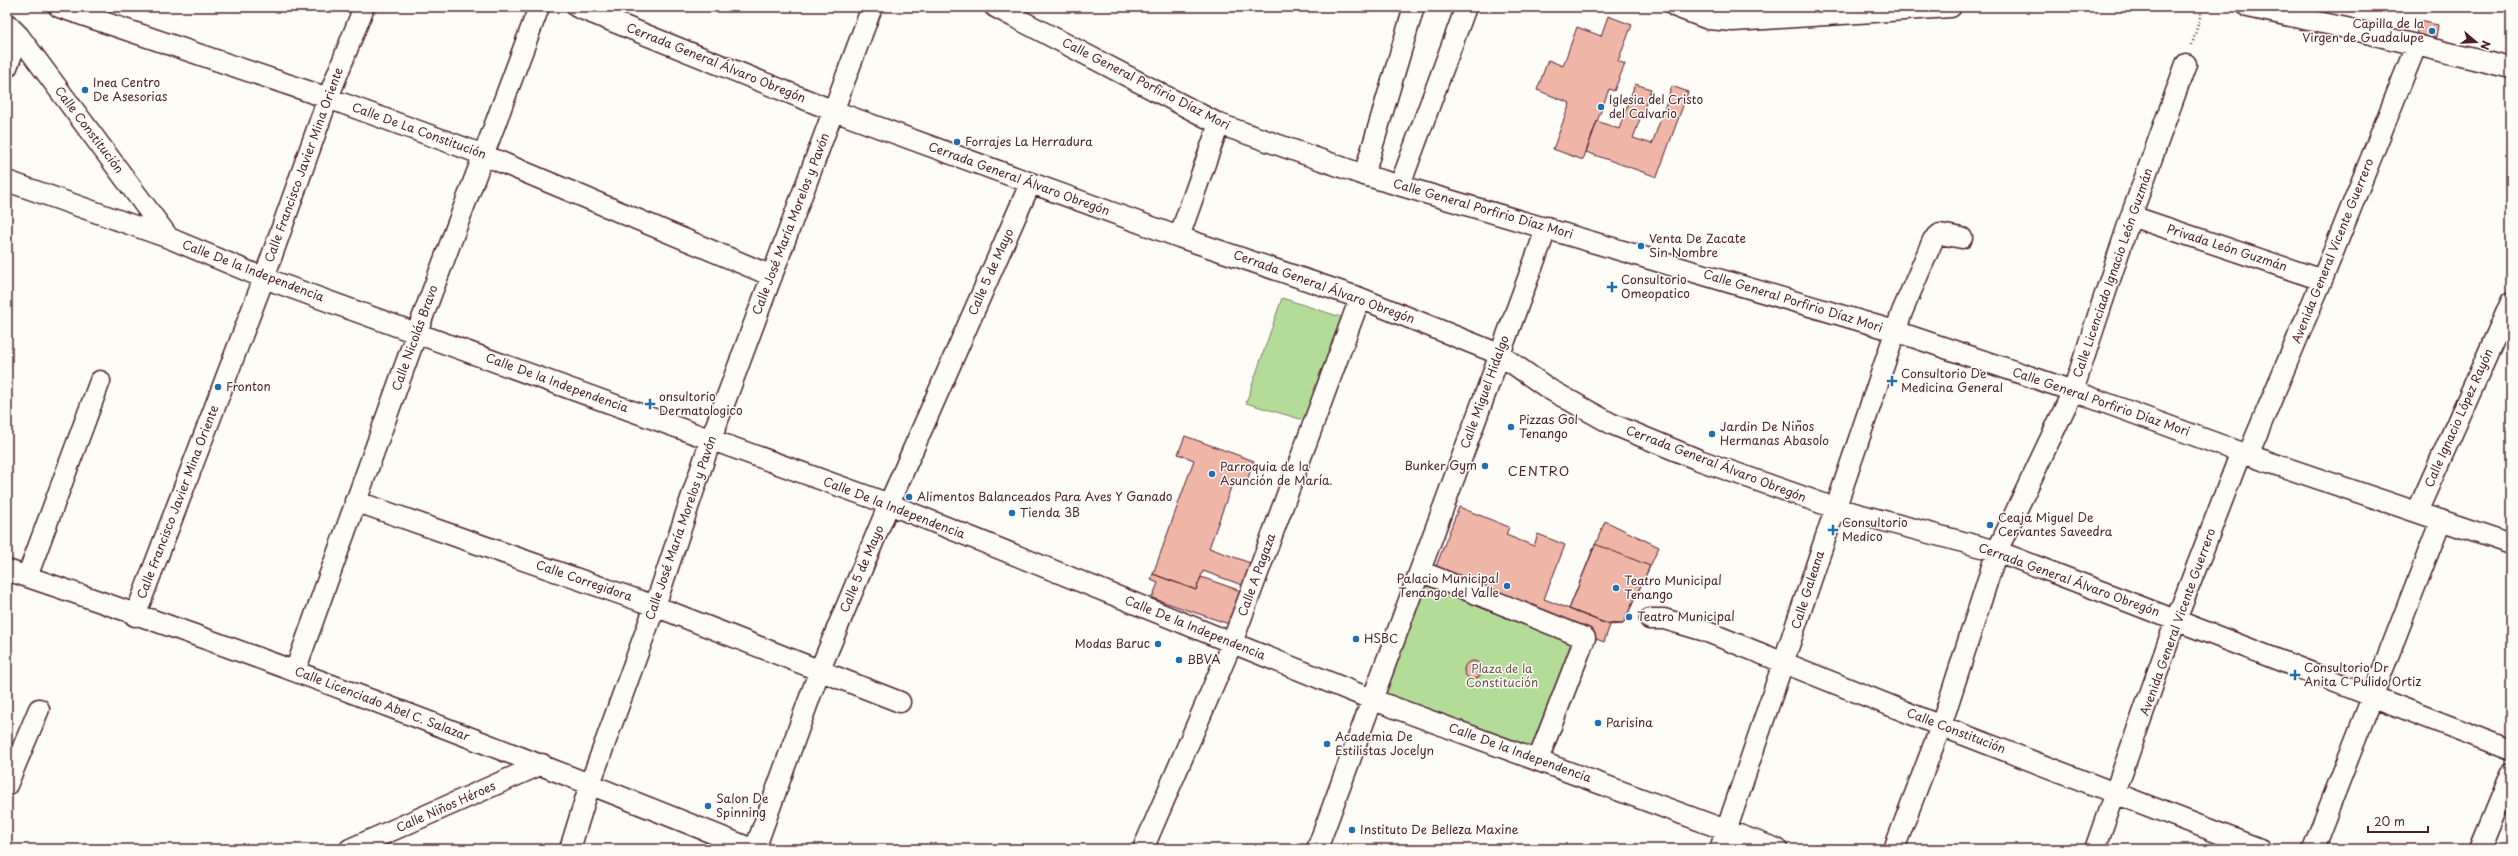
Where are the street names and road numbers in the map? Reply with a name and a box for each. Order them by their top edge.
street label: Cerrada General Álvaro Obregón [624,18,809,106]
street label: Calle General Porfirio Díaz Mori [1059,33,1234,133]
street label: Calle Francisco Javier Mina Oriente [259,64,347,265]
street label: Calle Constitución [51,82,129,177]
street label: Calle De La Constitución [350,97,489,163]
street label: Calle José María Morelos y Pavón [747,130,833,317]
street label: Cerrada General Álvaro Obregón [926,137,1113,219]
street label: Avenida General Vicente Guerrero [2287,155,2378,346]
street label: Calle Licenciado Ignacio León Guzmán [2068,165,2156,380]
street label: Calle General Porfirio Díaz Mori [1391,174,1575,242]
street label: Privada León Guzmán [2165,219,2290,275]
street label: Calle 5 de Mayo [963,225,1017,318]
street label: Calle De la Independencia [180,235,327,306]
street label: Cerrada General Álvaro Obregón [1231,245,1418,327]
street label: Calle General Porfirio Díaz Mori [1701,264,1885,336]
street label: Calle Nicolás Bravo [387,282,442,393]
street label: Calle Miguel Hidalgo [1455,332,1513,451]
street label: Calle Ignacio López Rayón [2419,345,2497,490]
street label: Calle De la Independencia [483,348,632,416]
street label: Calle General Porfirio Díaz Mori [2010,362,2192,440]
street label: Calle Francisco Javier Mina Oriente [132,402,223,601]
street label: Cerrada General Álvaro Obregón [1624,420,1809,506]
street label: Calle José María Morelos y Pavón [640,433,720,622]
street label: Calle De la Independencia [821,472,968,543]
street label: Calle 5 de Mayo [835,522,888,615]
street label: Avenida General Vicente Guerrero [2135,525,2220,718]
street label: Calle A Pagaza [1233,530,1280,619]
street label: Cerrada General Álvaro Obregón [1976,538,2163,620]
street label: Calle Galeana [1786,548,1828,631]
street label: Calle Corregidora [534,555,636,605]
street label: Calle De la Independencia [1122,591,1269,664]
street label: Calle Licenciado Abel C. Salazar [292,661,473,745]
street label: Calle Constitución [1904,703,2008,757]
street label: Calle De la Independencia [1446,718,1595,786]
street label: Calle Niños Héroes [393,776,499,836]

